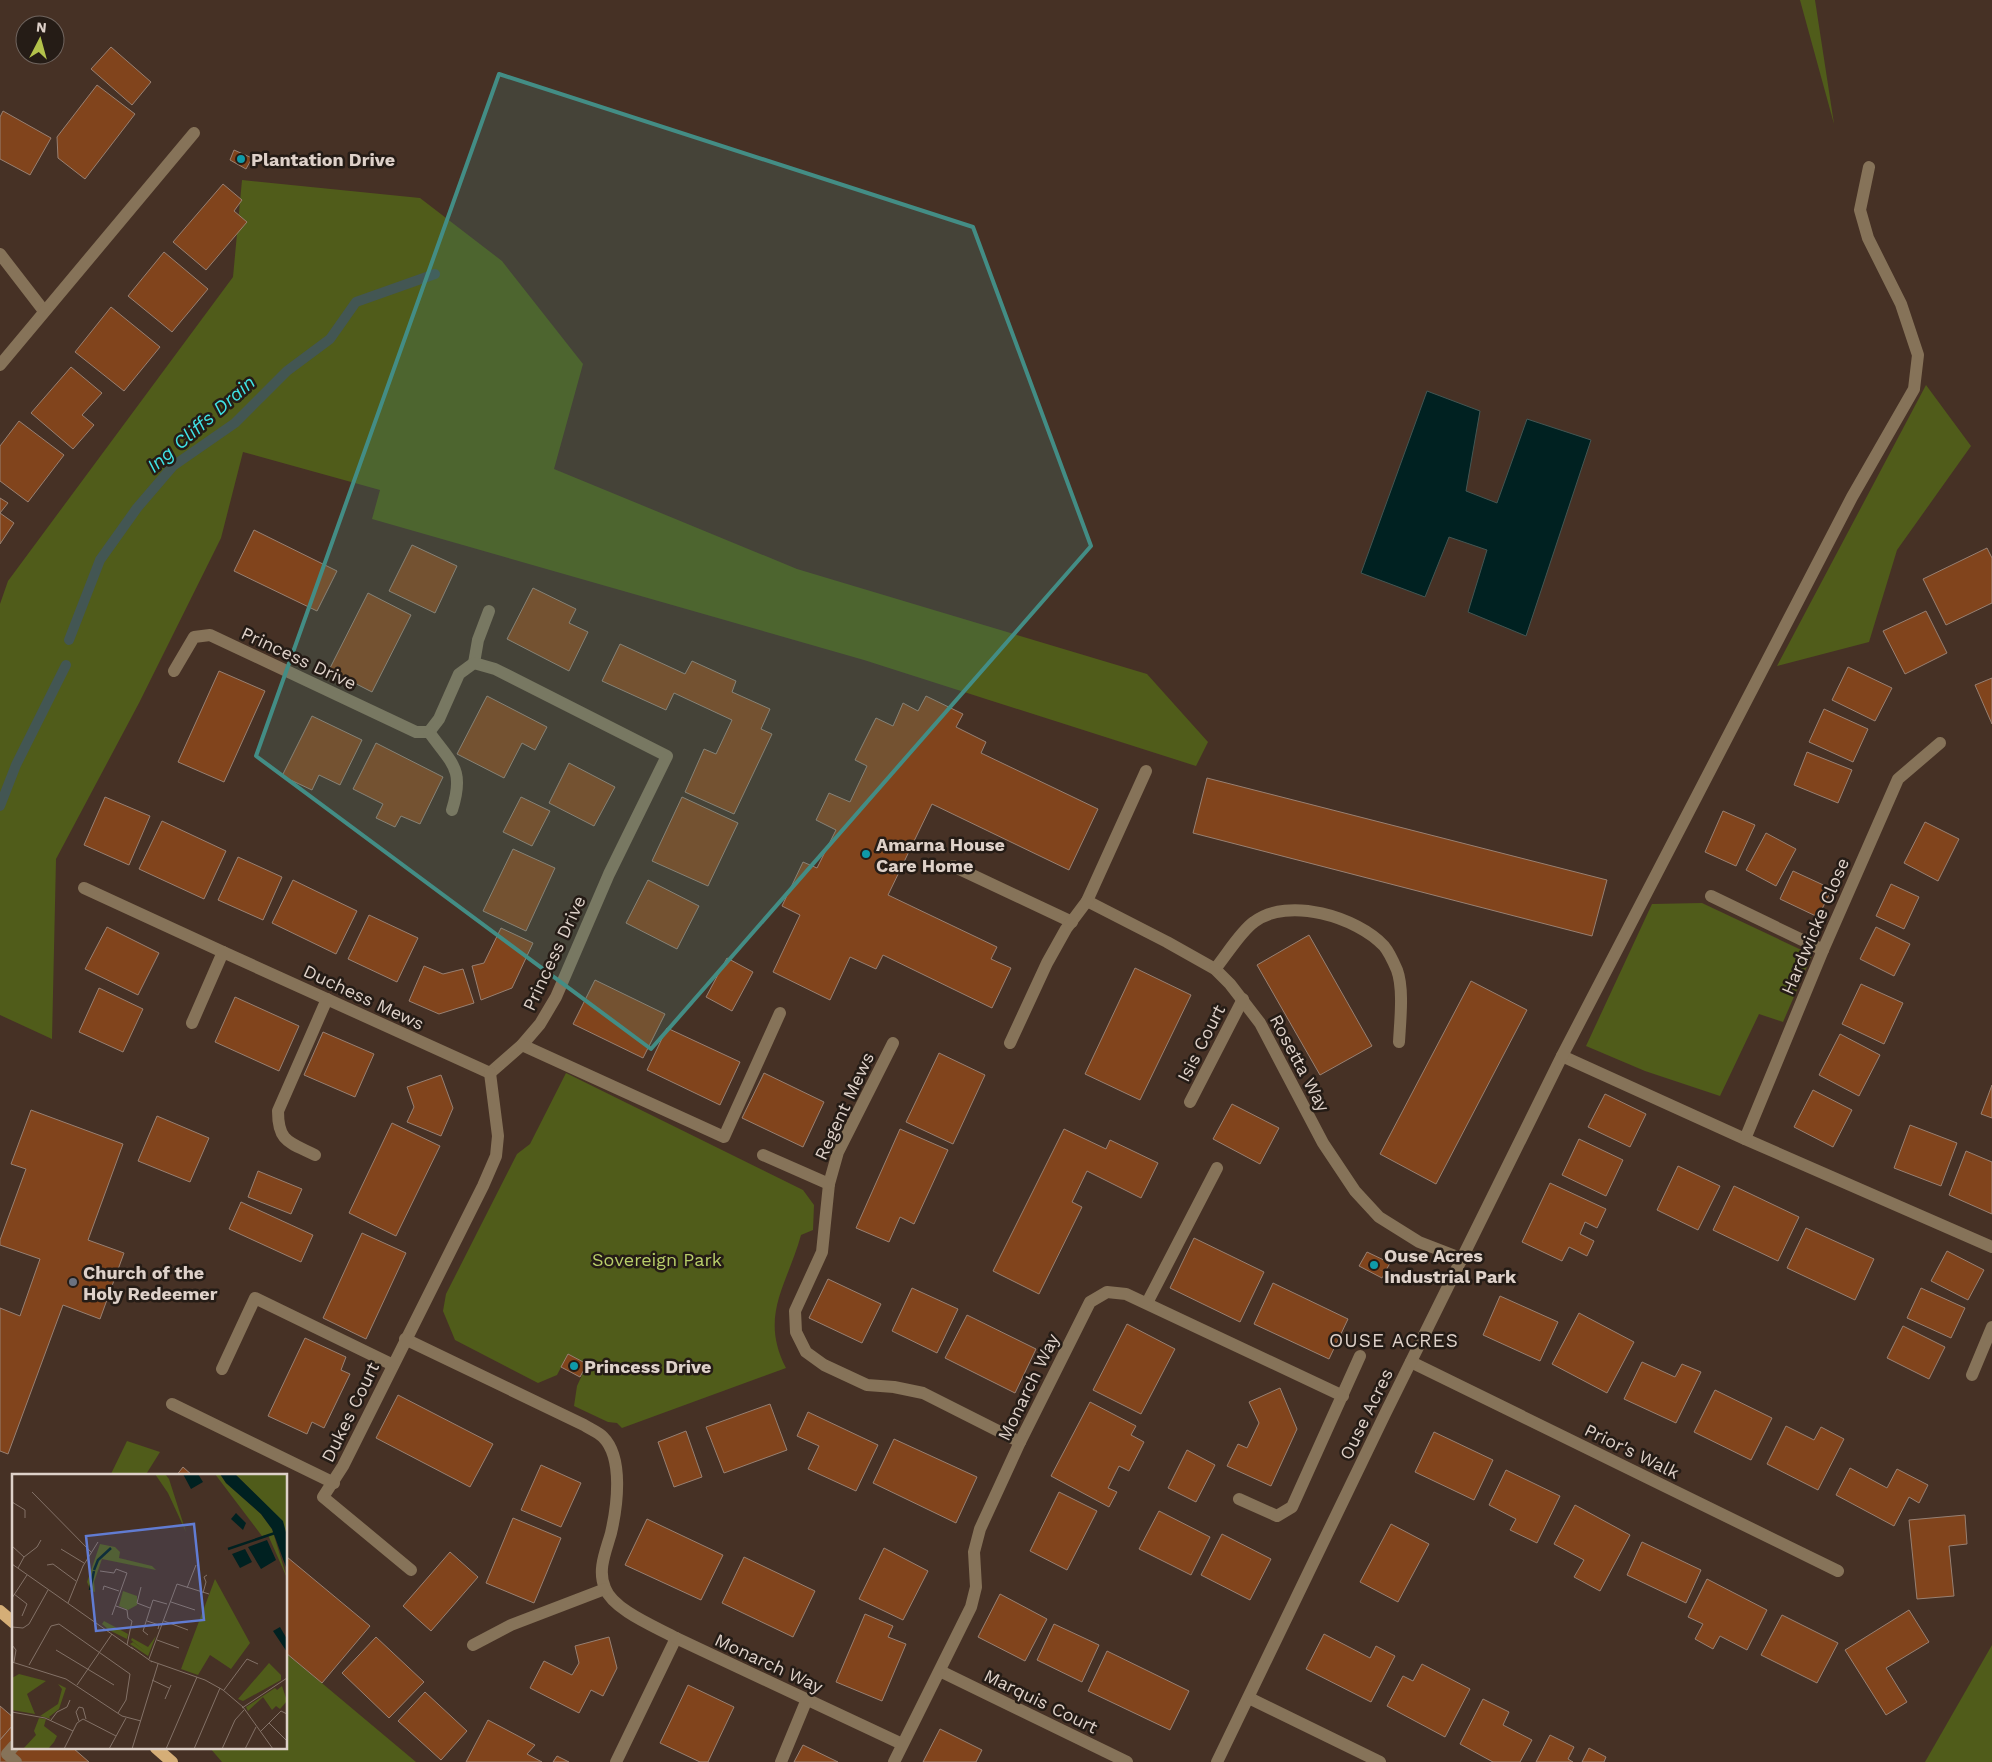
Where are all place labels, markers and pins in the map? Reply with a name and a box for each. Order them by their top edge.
place label: Plantation Drive [251,149,395,170]
marker: Plantation Drive [235,153,247,165]
place label: Amarna House Care Home [876,834,1005,876]
marker: Amarna House Care Home [860,848,872,860]
place label: Ouse Acres Industrial Park [1384,1245,1517,1287]
marker: Ouse Acres Industrial Park [1368,1259,1380,1271]
place label: Church of the Holy Redeemer [83,1262,218,1304]
marker: Church of the Holy Redeemer [67,1276,79,1288]
place label: Princess Drive [584,1356,711,1377]
marker: Princess Drive [568,1360,580,1372]

